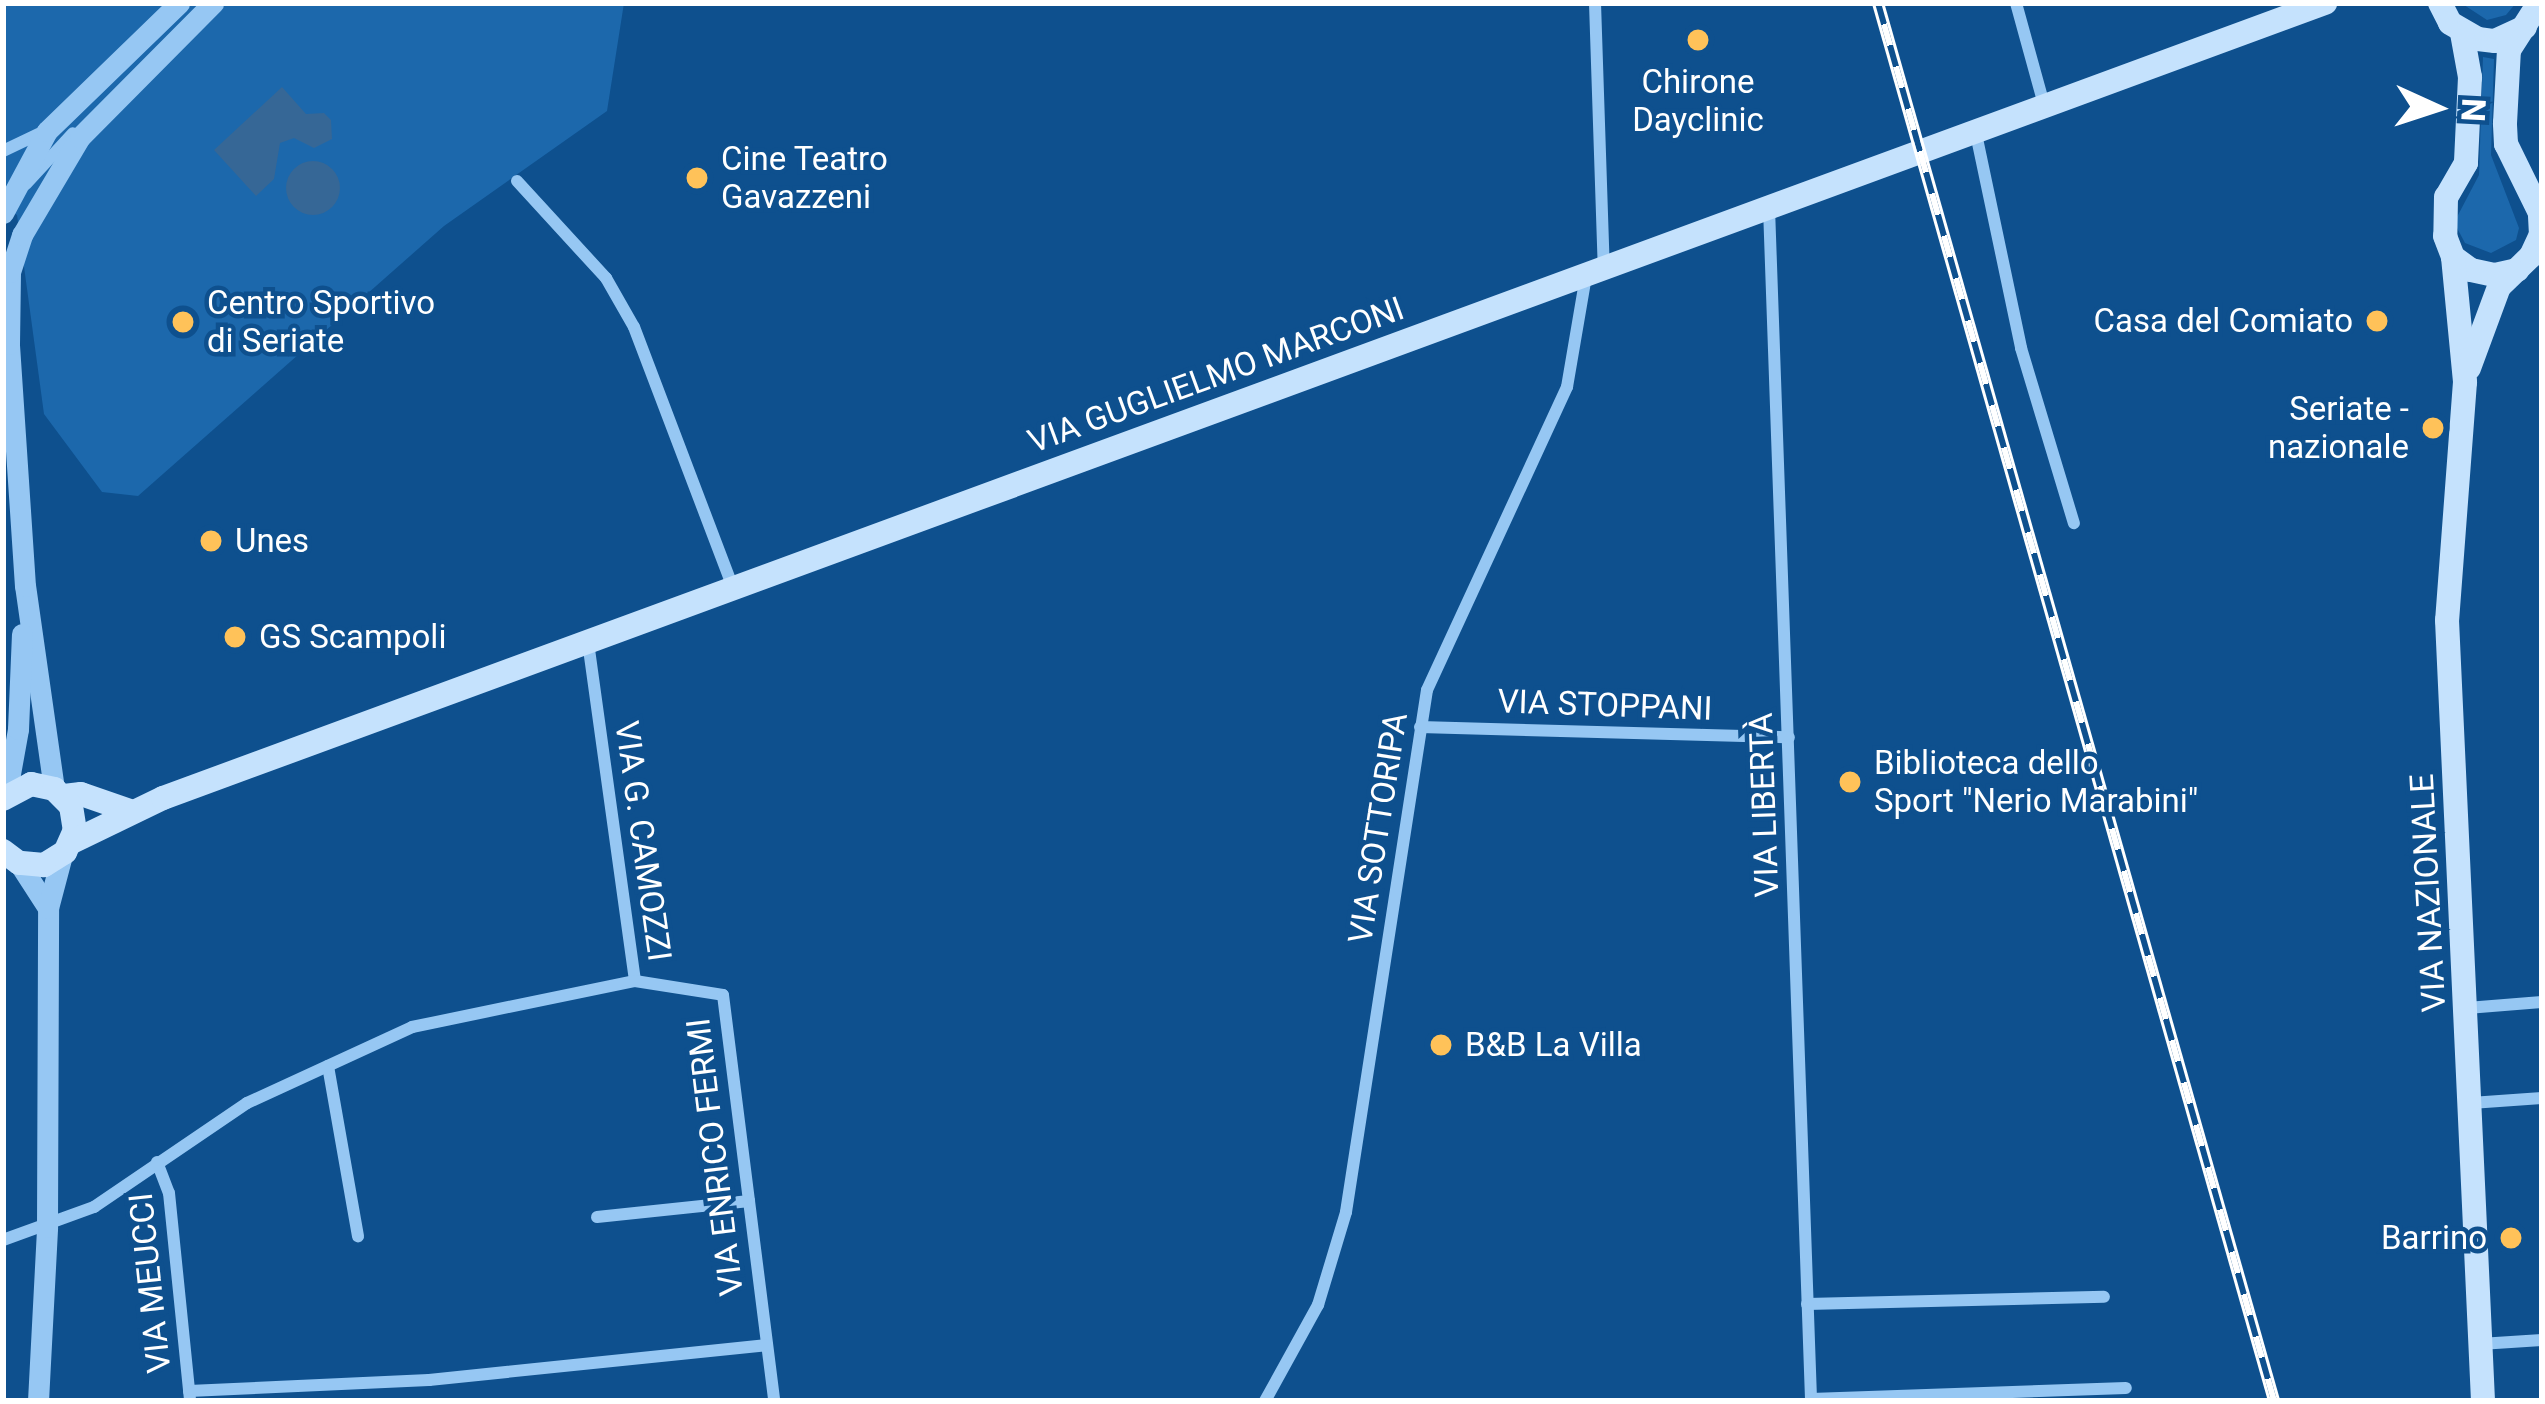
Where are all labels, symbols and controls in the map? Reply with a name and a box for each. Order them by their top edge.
marker: Chirone Dayclinic [1682,24,1714,56]
north arrow [2377,48,2497,168]
place label: Chirone Dayclinic [1632,62,1764,140]
text: N [2453,97,2494,123]
place label: Cine Teatro Gavazzeni [721,139,888,217]
marker: Cine Teatro Gavazzeni [684,165,710,191]
place label: Centro Sportivo di Seriate [207,283,435,361]
street label: VIA GUGLIELMO MARCONI [1023,289,1409,461]
place label: Casa del Comiato [2094,301,2353,341]
marker: Casa del Comiato [2364,308,2390,334]
marker: Centro Sportivo di Seriate [170,309,196,335]
place label: Seriate - nazionale [2268,389,2409,467]
marker: Seriate - nazionale [2420,415,2446,441]
place label: Unes [235,521,309,561]
marker: Unes [198,528,224,554]
place label: GS Scampoli [259,617,446,657]
marker: GS Scampoli [222,624,248,650]
street label: VIA STOPPANI [1497,681,1713,729]
street label: VIA SOTTORIPA [1340,710,1416,946]
street label: VIA LIBERTÀ [1741,712,1787,898]
street label: VIA G. CAMOZZI [607,718,679,964]
place label: Biblioteca dello Sport "Nerio Marabini" [1874,743,2198,821]
marker: Biblioteca dello Sport "Nerio Marabini" [1837,769,1863,795]
street label: VIA NAZIONALE [2402,773,2454,1013]
street label: VIA ENRICO FERMI [678,1016,752,1298]
place label: B&B La Villa [1465,1025,1642,1065]
marker: B&B La Villa [1428,1032,1454,1058]
street label: VIA MEUCCI [121,1191,179,1375]
place label: Barrino [2381,1218,2487,1258]
marker: Barrino [2498,1225,2524,1251]

